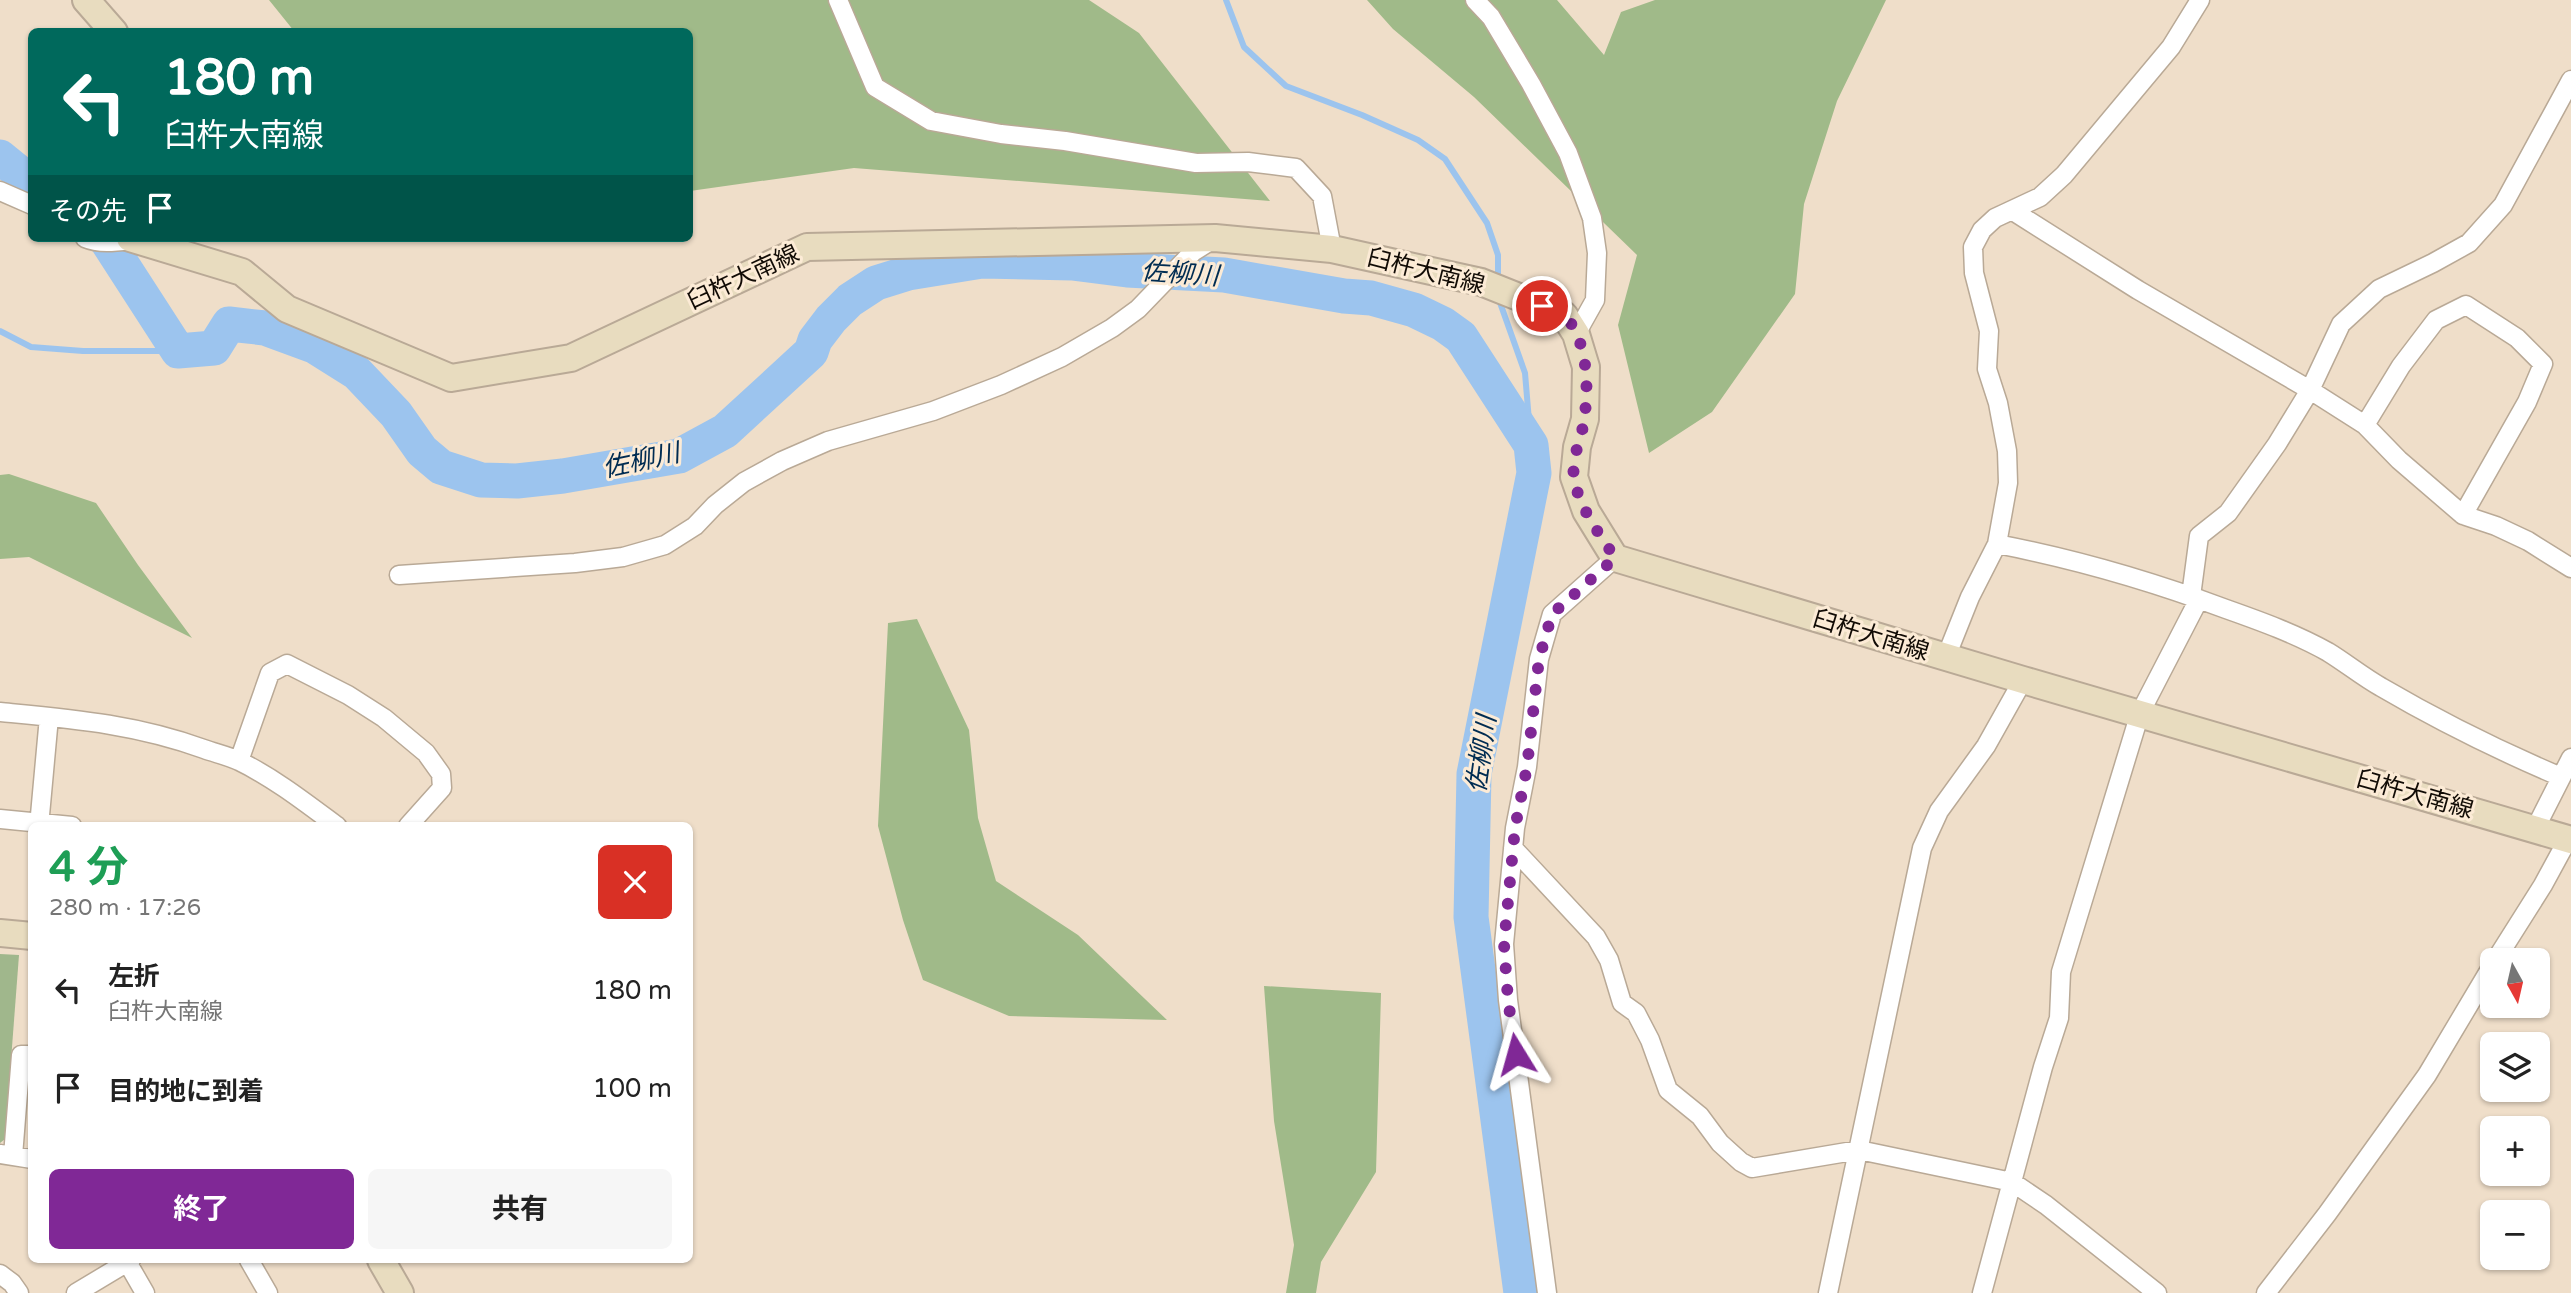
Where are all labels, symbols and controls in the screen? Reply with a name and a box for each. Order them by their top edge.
text: 180 m [164,49,314,108]
icon: left [49,56,140,147]
text: 臼杵大南線 [164,117,324,155]
icon: arrive [141,189,179,227]
text: その先 [49,196,127,227]
street label: 臼杵大南線 [683,239,804,316]
street label: 臼杵大南線 [1364,243,1488,300]
water label: 佐柳川 [1140,255,1223,292]
pin [1512,276,1572,336]
icon: arrive [1523,287,1561,325]
water label: 佐柳川 [600,437,685,484]
street label: 臼杵大南線 [1809,604,1932,667]
water label: 佐柳川 [1461,710,1503,795]
street label: 臼杵大南線 [2353,764,2477,825]
text: 4 分 [49,842,128,893]
button: close [598,845,672,919]
text: 280 m · 17:26 [49,894,201,922]
north arrow [2480,948,2550,1018]
map controls [2480,948,2550,1270]
text: 左折 [108,961,160,992]
icon: left [49,971,87,1009]
text: 180 m [592,975,672,1006]
text: 臼杵大南線 [108,998,223,1026]
position arrow [1479,1017,1553,1091]
button: layers [2480,1032,2550,1102]
icon: arrive [49,1069,87,1107]
text: 100 m [592,1073,672,1104]
text: 目的地に到着 [108,1076,264,1107]
button: + [2480,1116,2550,1186]
button: 終了 [49,1169,354,1249]
button: 共有 [368,1169,672,1249]
button: − [2480,1200,2550,1270]

